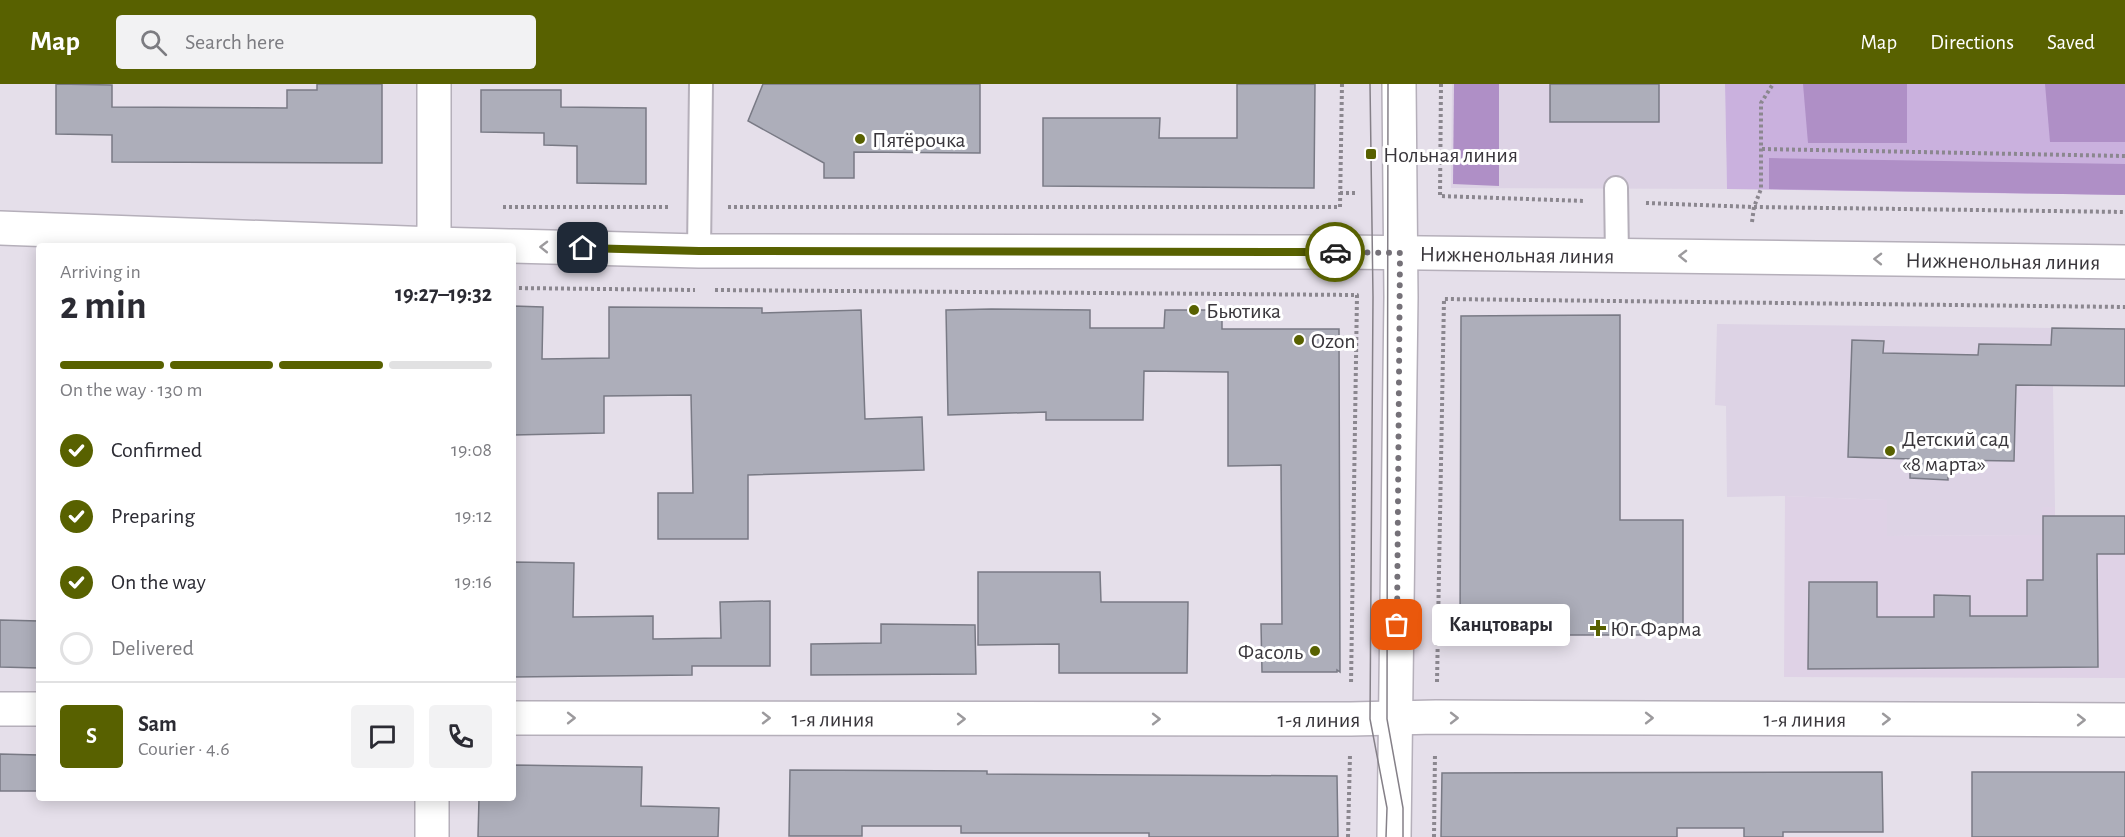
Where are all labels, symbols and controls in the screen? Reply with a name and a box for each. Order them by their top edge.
search box [116,15,536,69]
icon: search [137,26,170,59]
text: Map [30,28,80,56]
text: Search here [185,31,284,53]
text: Map [1861,32,1897,53]
text: Directions [1930,32,2014,53]
text: Saved [2047,32,2095,53]
place label: Пятёрочка [872,129,966,151]
marker: Пятёрочка [853,132,867,146]
place label: Нольная линия [1383,144,1518,166]
marker: Нольная линия [1364,147,1378,161]
pin [557,222,608,273]
courier [1305,222,1365,282]
icon: home [566,231,599,264]
icon: car [1319,236,1352,269]
one-way arrow [539,241,548,253]
street label: Нижненольная линия [1419,243,1614,267]
street label: Нижненольная линия [1905,249,2100,274]
one-way arrow [1678,250,1687,263]
one-way arrow [1873,253,1882,265]
text: Arriving in [60,262,141,282]
text: 19:27–19:32 [395,283,492,305]
text: 2 min [60,287,147,326]
place label: Бьютика [1206,300,1281,322]
marker: Бьютика [1187,303,1201,317]
place label: Ozon [1311,330,1356,352]
marker: Ozon [1292,333,1306,347]
text: On the way · 130 m [60,380,202,400]
place label: Детский сад «8 марта» [1902,428,2009,475]
icon: check [60,434,93,467]
text: Confirmed [111,439,202,461]
text: 19:08 [451,440,492,460]
marker: Детский сад «8 марта» [1883,444,1897,458]
icon: check [60,500,93,533]
text: Preparing [111,505,195,527]
text: 19:12 [455,506,492,526]
icon: check [60,566,93,599]
text: On the way [111,571,206,593]
text: 19:16 [455,572,492,592]
pin [1371,599,1422,650]
callout: Канцтовары [1433,604,1571,646]
icon: bag [1380,608,1413,641]
text: Канцтовары [1449,615,1553,635]
place label: Юг Фарма [1610,618,1702,640]
marker: Юг Фарма [1591,621,1605,635]
text: Delivered [111,637,194,659]
place label: Фасоль [1238,641,1304,663]
marker: Фасоль [1308,644,1322,658]
button: chat [351,705,414,768]
button: phone [429,705,492,768]
street label: 1-я линия [792,708,874,730]
street label: 1-я линия [1764,708,1846,731]
street label: 1-я линия [1278,709,1361,731]
one-way arrow [567,712,576,724]
one-way arrow [762,712,771,724]
one-way arrow [1450,712,1459,724]
one-way arrow [1645,712,1654,724]
text: Sam [138,713,177,735]
one-way arrow [957,713,966,725]
one-way arrow [1152,713,1161,725]
one-way arrow [1882,713,1891,725]
one-way arrow [2077,714,2086,726]
text: S [86,725,97,747]
text: Courier · 4.6 [138,739,230,759]

